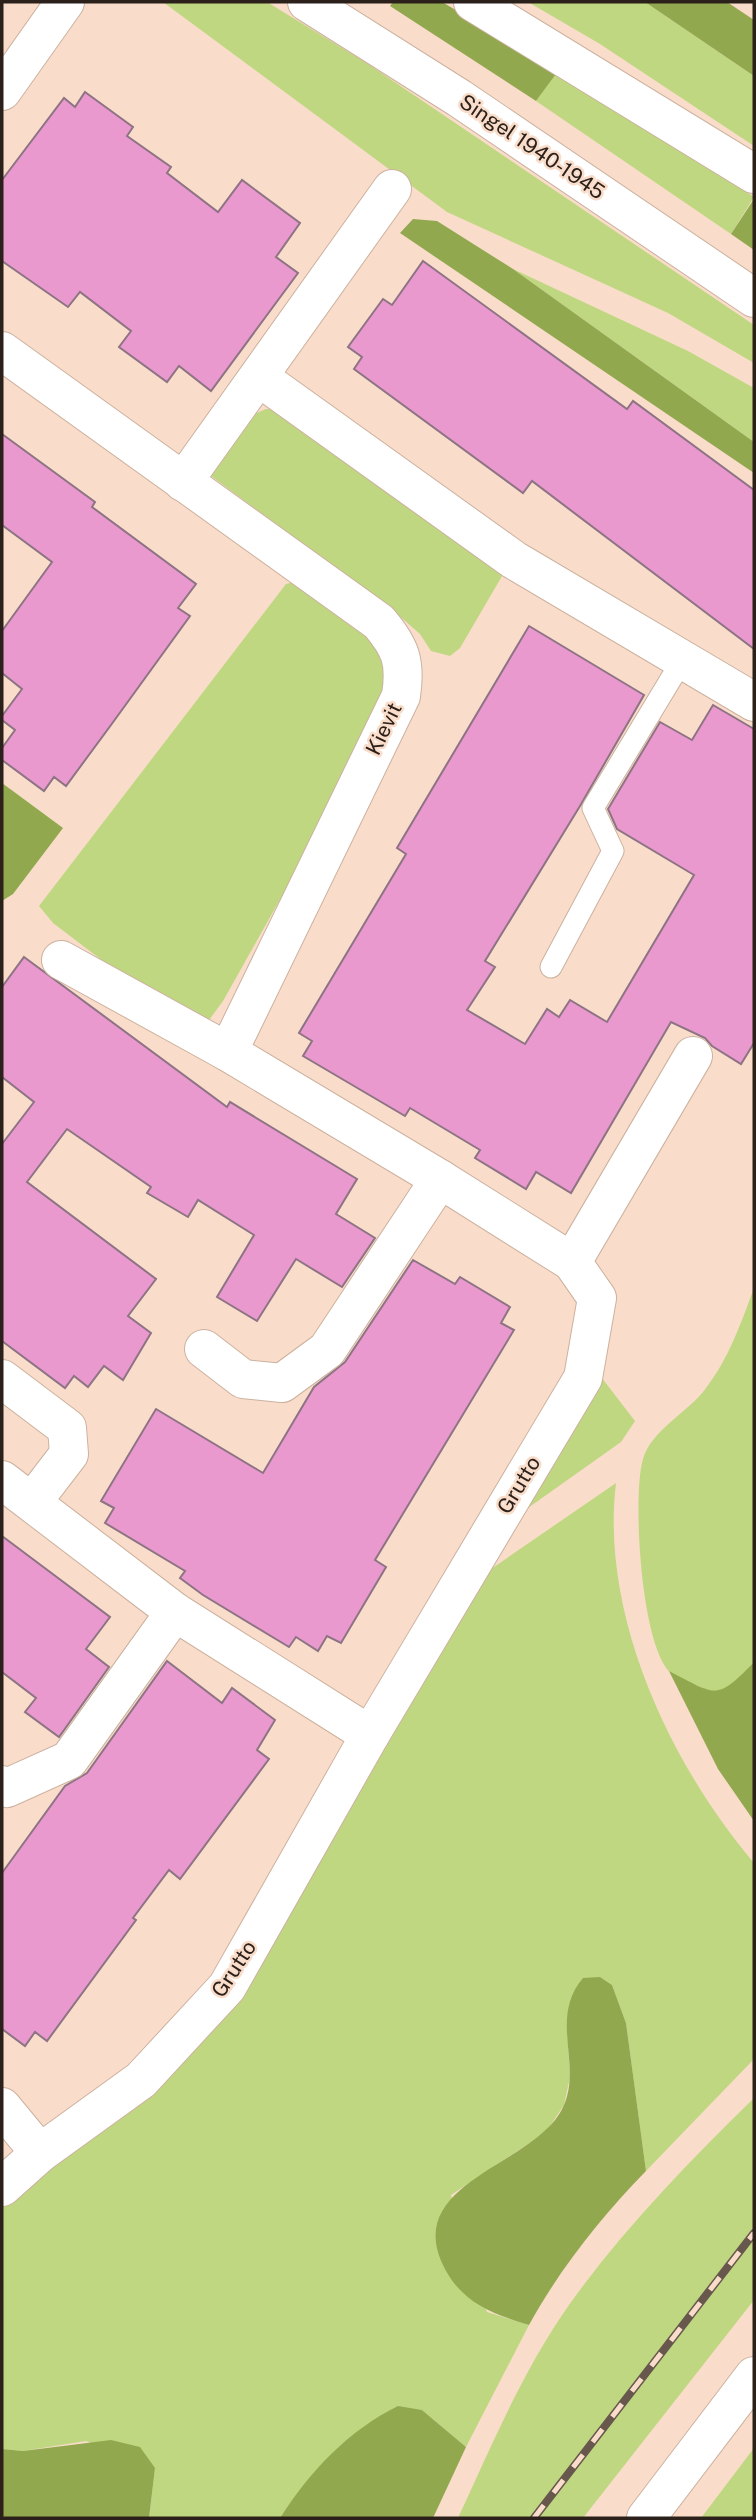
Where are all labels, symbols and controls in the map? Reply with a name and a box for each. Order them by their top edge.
street label: Singel 1940-1945 [455,89,610,204]
street label: Kievit [360,699,407,759]
street label: Grutto [492,1451,545,1518]
street label: Grutto [206,1936,261,2002]

